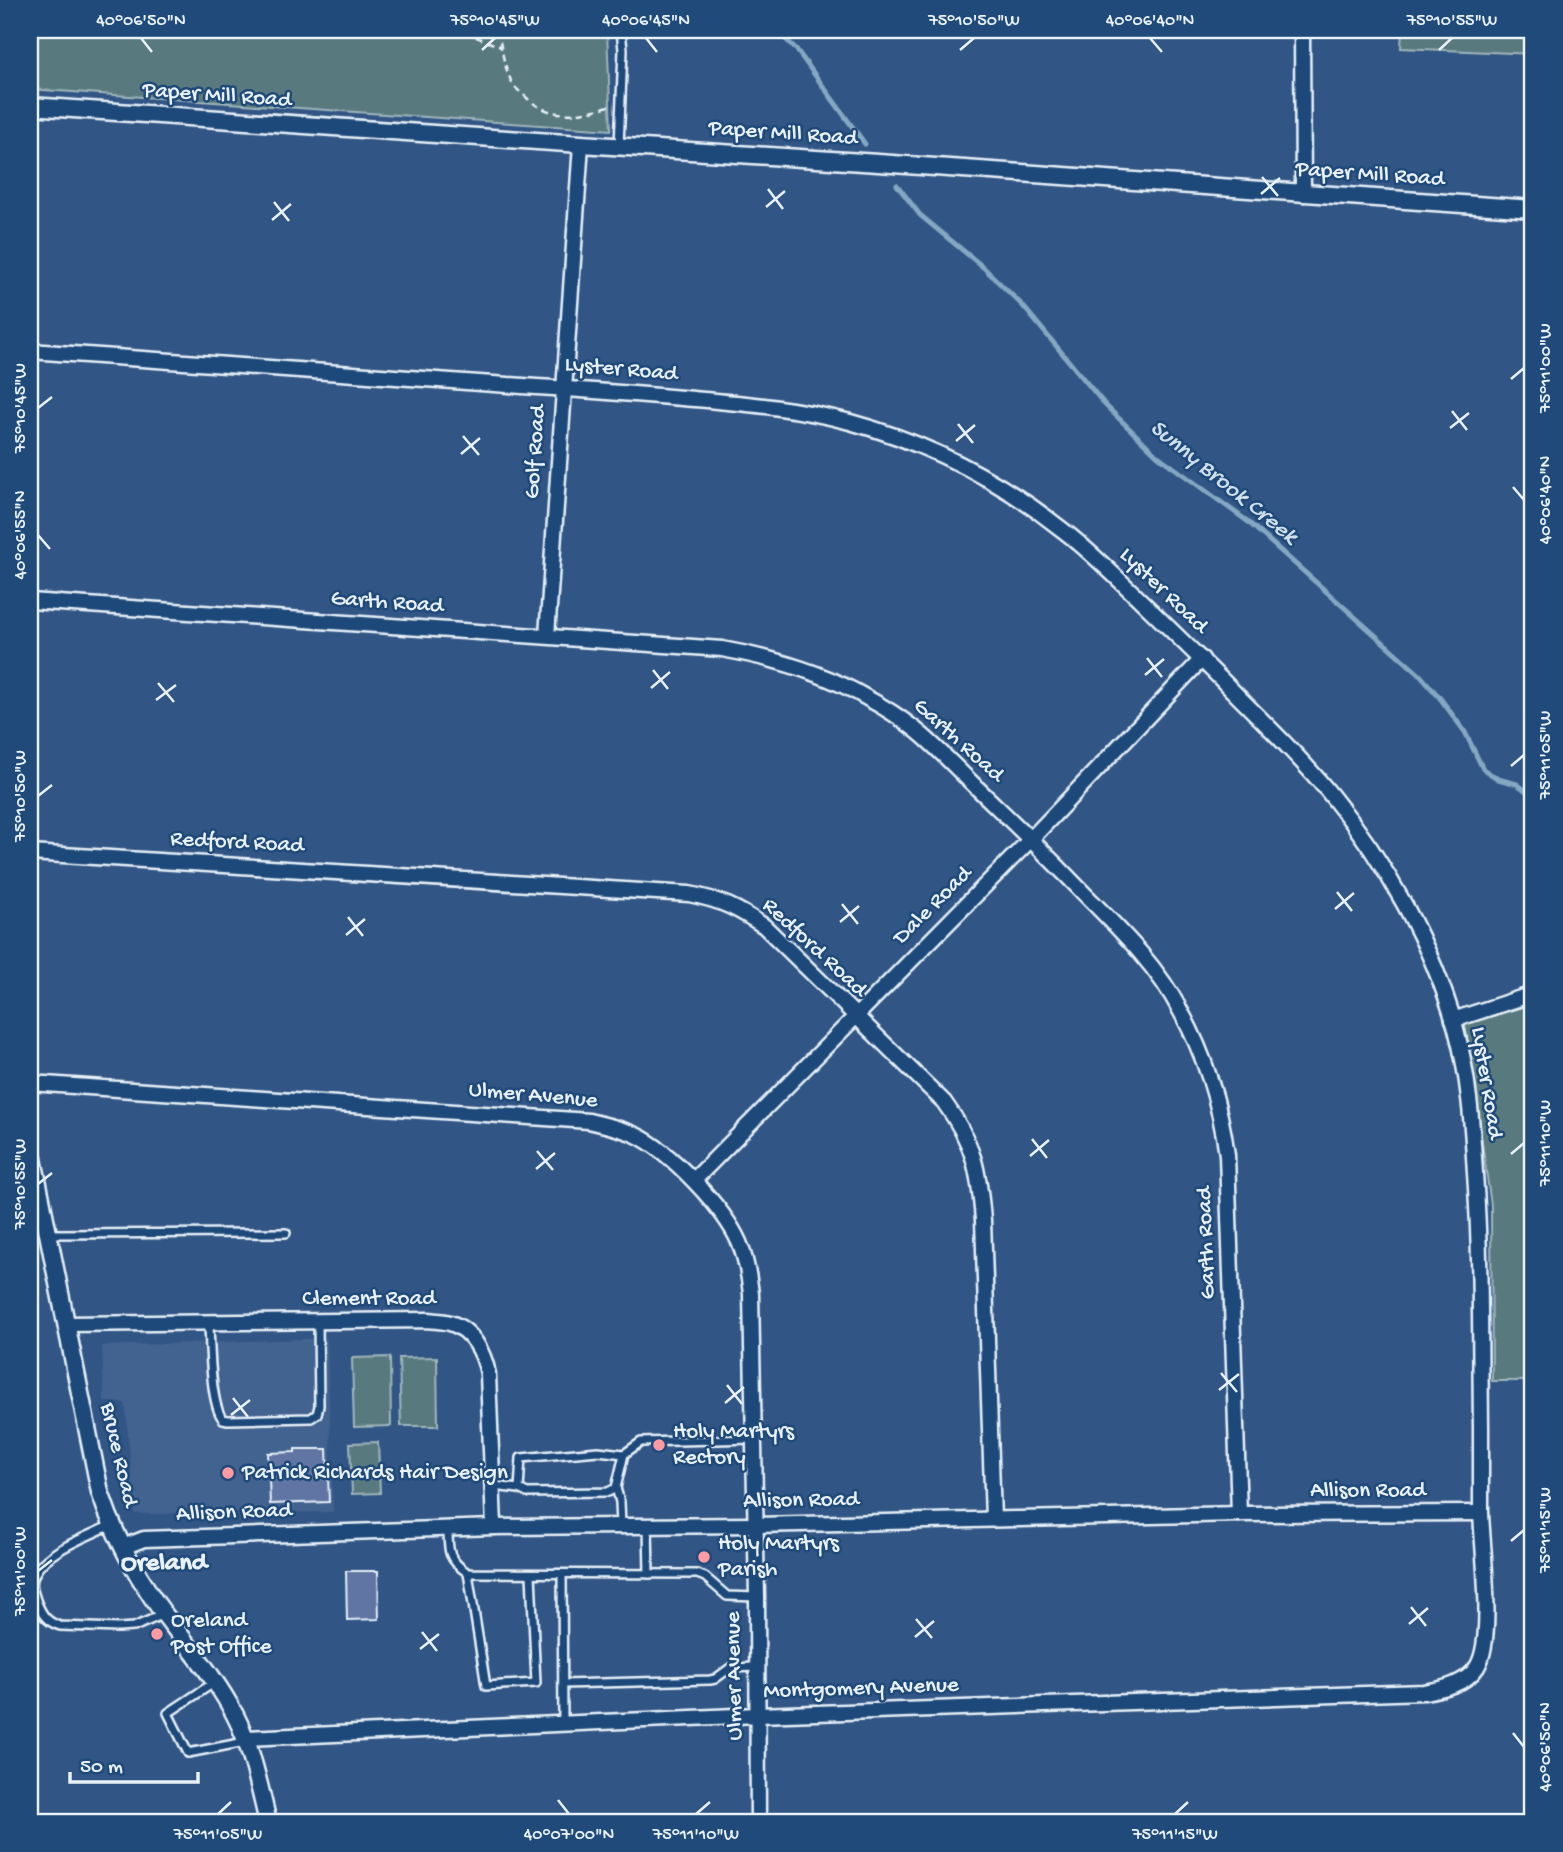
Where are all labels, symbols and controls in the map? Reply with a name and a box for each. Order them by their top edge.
text: 40°06'50"N [96,11,186,32]
text: 75°10'45"W [449,11,540,32]
text: 40°06'45"N [602,11,690,32]
text: 75°10'50"W [927,11,1020,32]
text: 40°06'40"N [1106,11,1194,32]
text: 75°10'55"W [1406,11,1497,32]
street label: Paper Mill Road [141,77,294,115]
street label: Paper Mill Road [707,115,860,153]
street label: Paper Mill Road [1294,156,1447,194]
text: 75°11'00"W [1536,323,1557,414]
street label: Lyster Road [563,352,680,389]
text: 75°10'45"W [11,363,32,454]
street label: Golf Road [519,403,553,500]
water label: Sunny Brook Creek [1143,415,1305,553]
text: 40°06'40"N [1536,456,1557,544]
text: 40°06'55"N [11,491,32,579]
street label: Lyster Road [1113,542,1214,641]
street label: Garth Road [330,586,446,621]
street label: Garth Road [907,693,1010,790]
text: 75°11'05"W [1536,711,1557,800]
text: 75°10'50"W [11,750,32,843]
street label: Redford Road [170,826,306,860]
street label: Dale Road [887,860,979,952]
street label: Redford Road [756,893,873,1004]
street label: Lyster Road [1464,1025,1508,1143]
street label: Ulmer Avenue [467,1077,600,1115]
text: 75°11'10"W [1536,1100,1557,1187]
text: 75°10'55"W [11,1139,32,1230]
street label: Garth Road [1191,1185,1222,1300]
street label: Clement Road [302,1286,437,1313]
street label: Bruce Road [93,1399,143,1511]
place label: Holy Martyrs Rectory [673,1419,795,1472]
marker: Holy Martyrs Rectory [651,1437,667,1453]
place label: Patrick Richards Hair Design [241,1460,508,1487]
marker: Patrick Richards Hair Design [220,1465,236,1481]
street label: Allison Road [1310,1478,1427,1505]
street label: Allison Road [743,1486,861,1516]
text: 75°11'15"W [1536,1487,1557,1574]
street label: Allison Road [176,1497,294,1529]
text: 75°11'00"W [11,1526,32,1617]
place label: Holy Martyrs Parish [717,1531,840,1584]
district label: Oreland [121,1549,210,1580]
marker: Holy Martyrs Parish [696,1549,712,1565]
place label: Oreland Post Office [170,1608,273,1661]
street label: Ulmer Avenue [720,1610,750,1741]
marker: Oreland Post Office [149,1626,165,1642]
street label: Montgomery Avenue [763,1672,960,1706]
text: 40°06'50"N [1536,1702,1557,1792]
scale bar [70,1740,198,1784]
text: 50 m [80,1756,123,1781]
text: 75°11'05"W [173,1825,262,1846]
text: 40°07'00"N [524,1825,614,1846]
text: 75°11'10"W [652,1825,739,1846]
text: 75°11'15"W [1131,1825,1218,1846]

